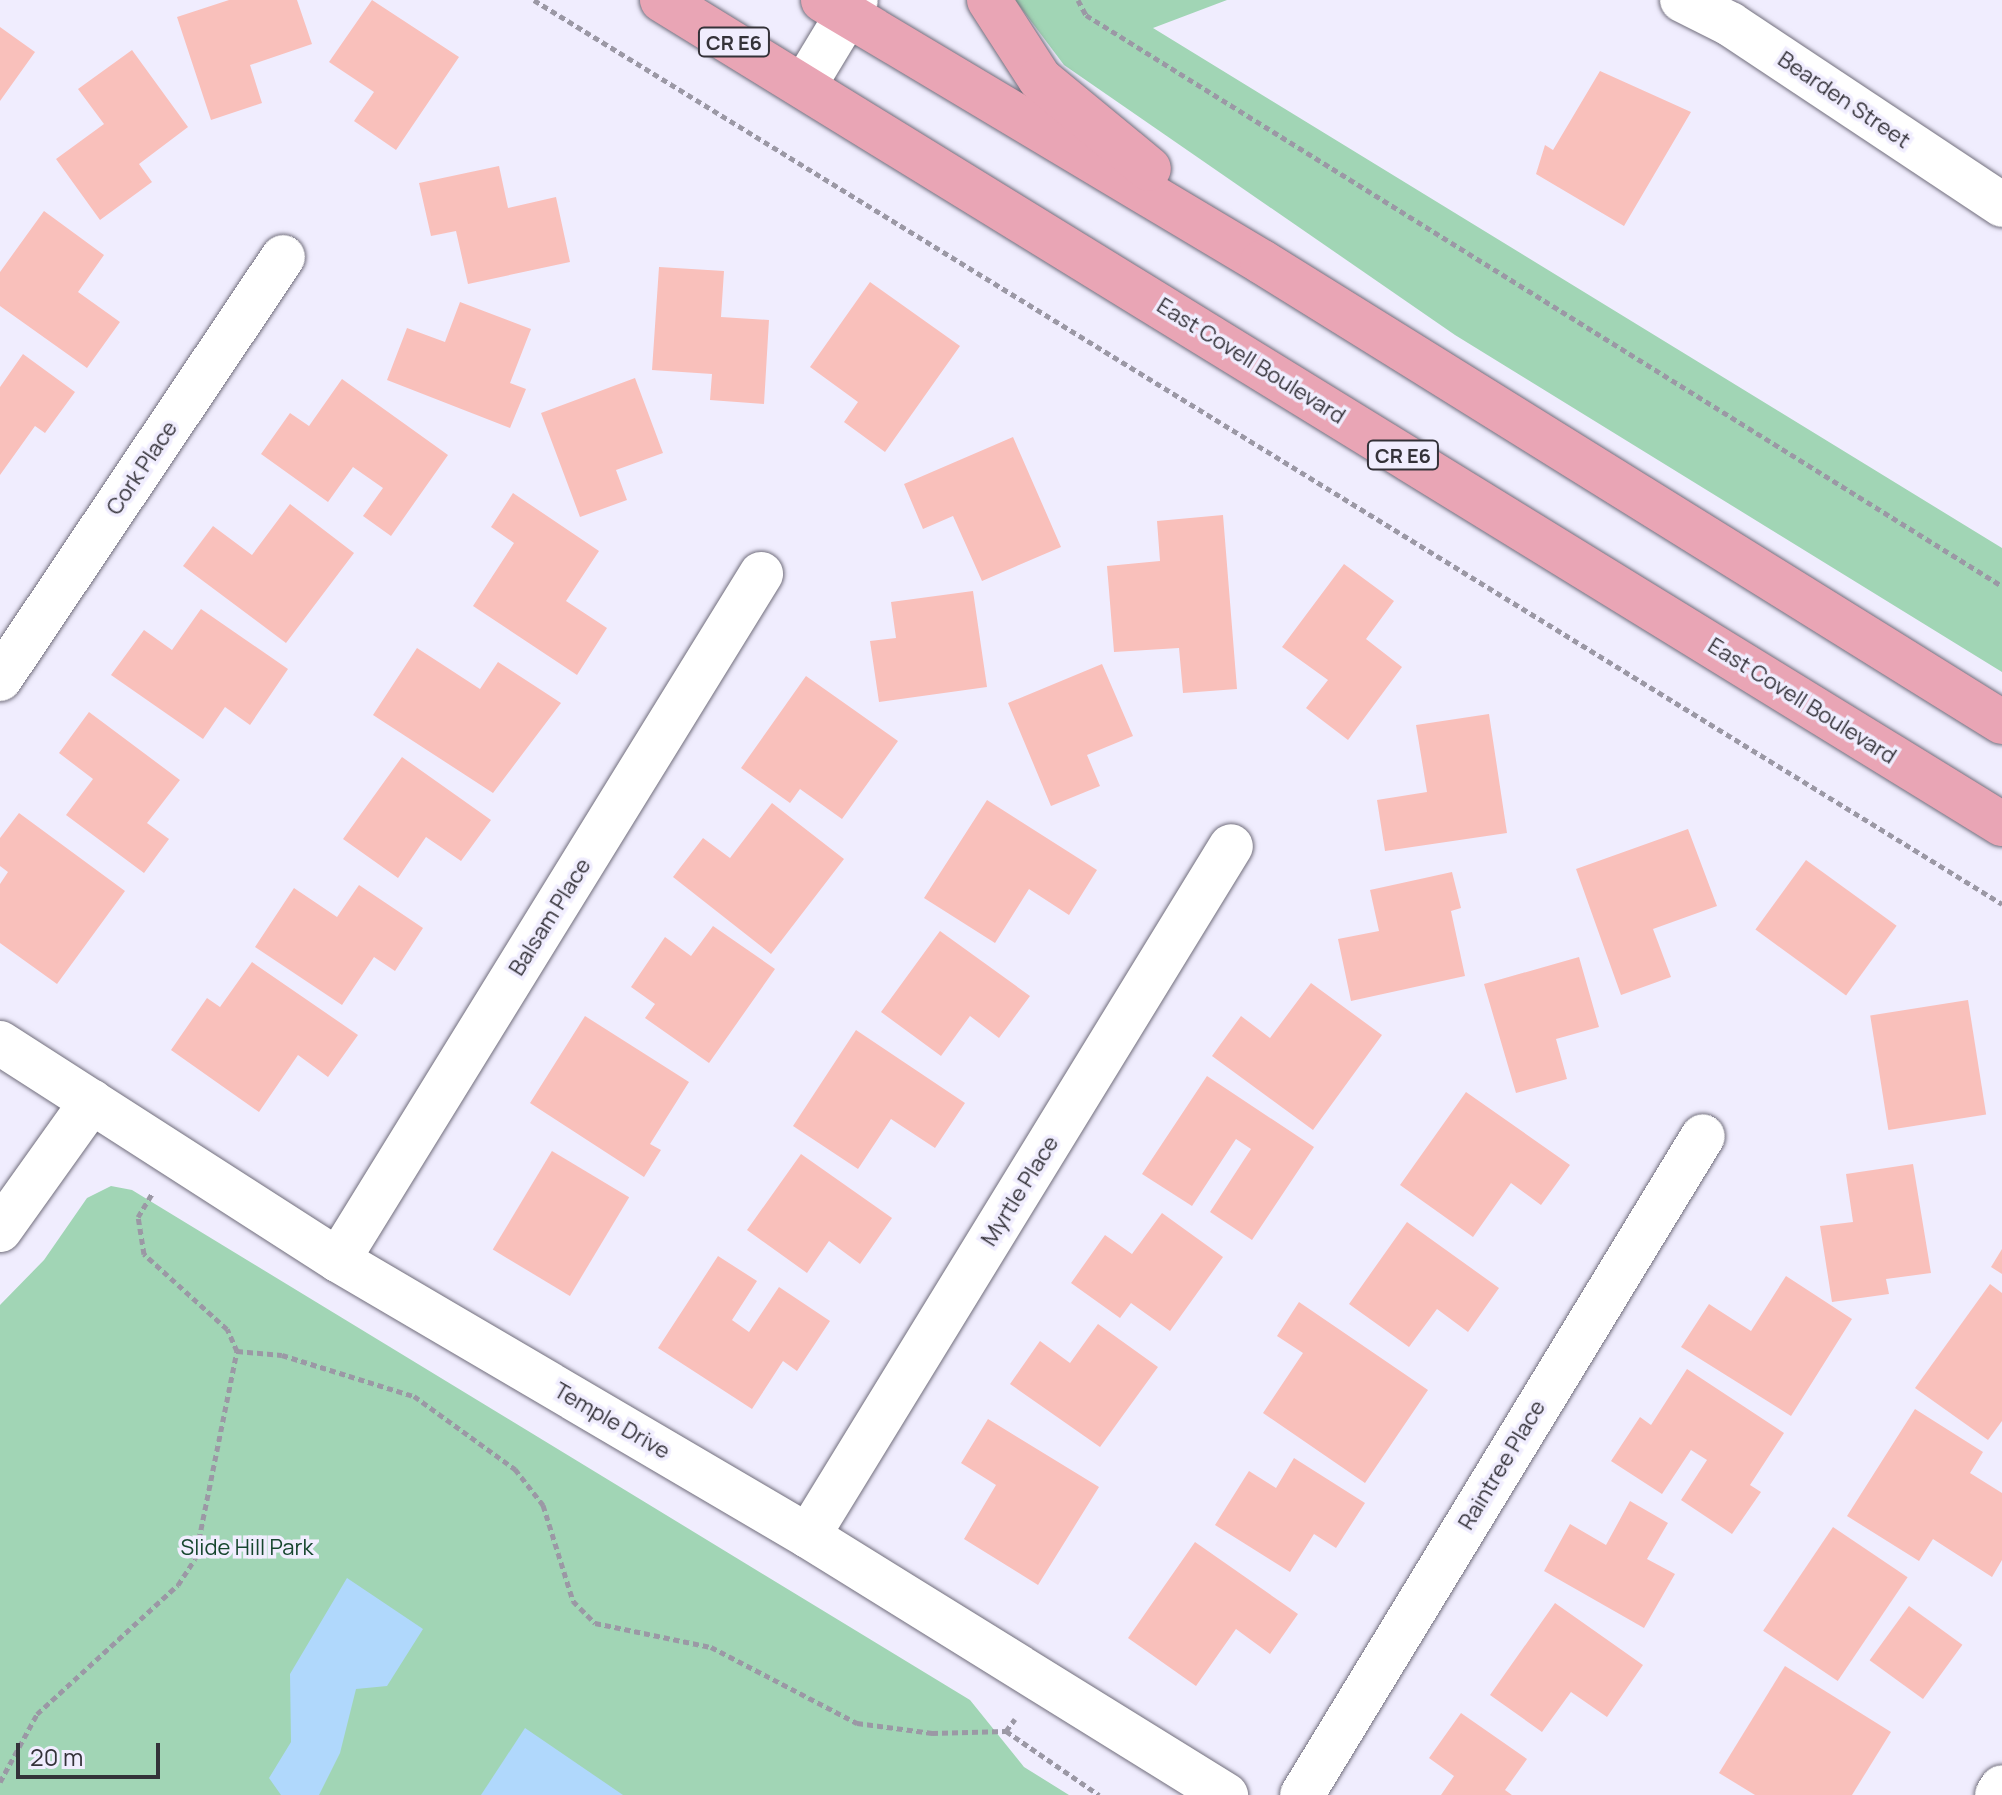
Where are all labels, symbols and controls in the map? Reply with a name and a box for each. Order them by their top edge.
road number: CR E6 [696,26,772,58]
street label: Bearden Street [1773,46,1915,154]
street label: East Covell Boulevard [1152,292,1350,430]
street label: Cork Place [101,416,183,520]
road number: CR E6 [1365,439,1441,471]
street label: East Covell Boulevard [1703,632,1901,770]
street label: Balsam Place [504,854,596,980]
street label: Myrtle Place [976,1131,1064,1251]
street label: Temple Drive [549,1377,675,1465]
street label: Raintree Place [1453,1396,1551,1534]
park label: Slide Hill Park [181,1535,313,1561]
scale bar [20,1727,164,1777]
text: 20 m [30,1740,83,1773]

